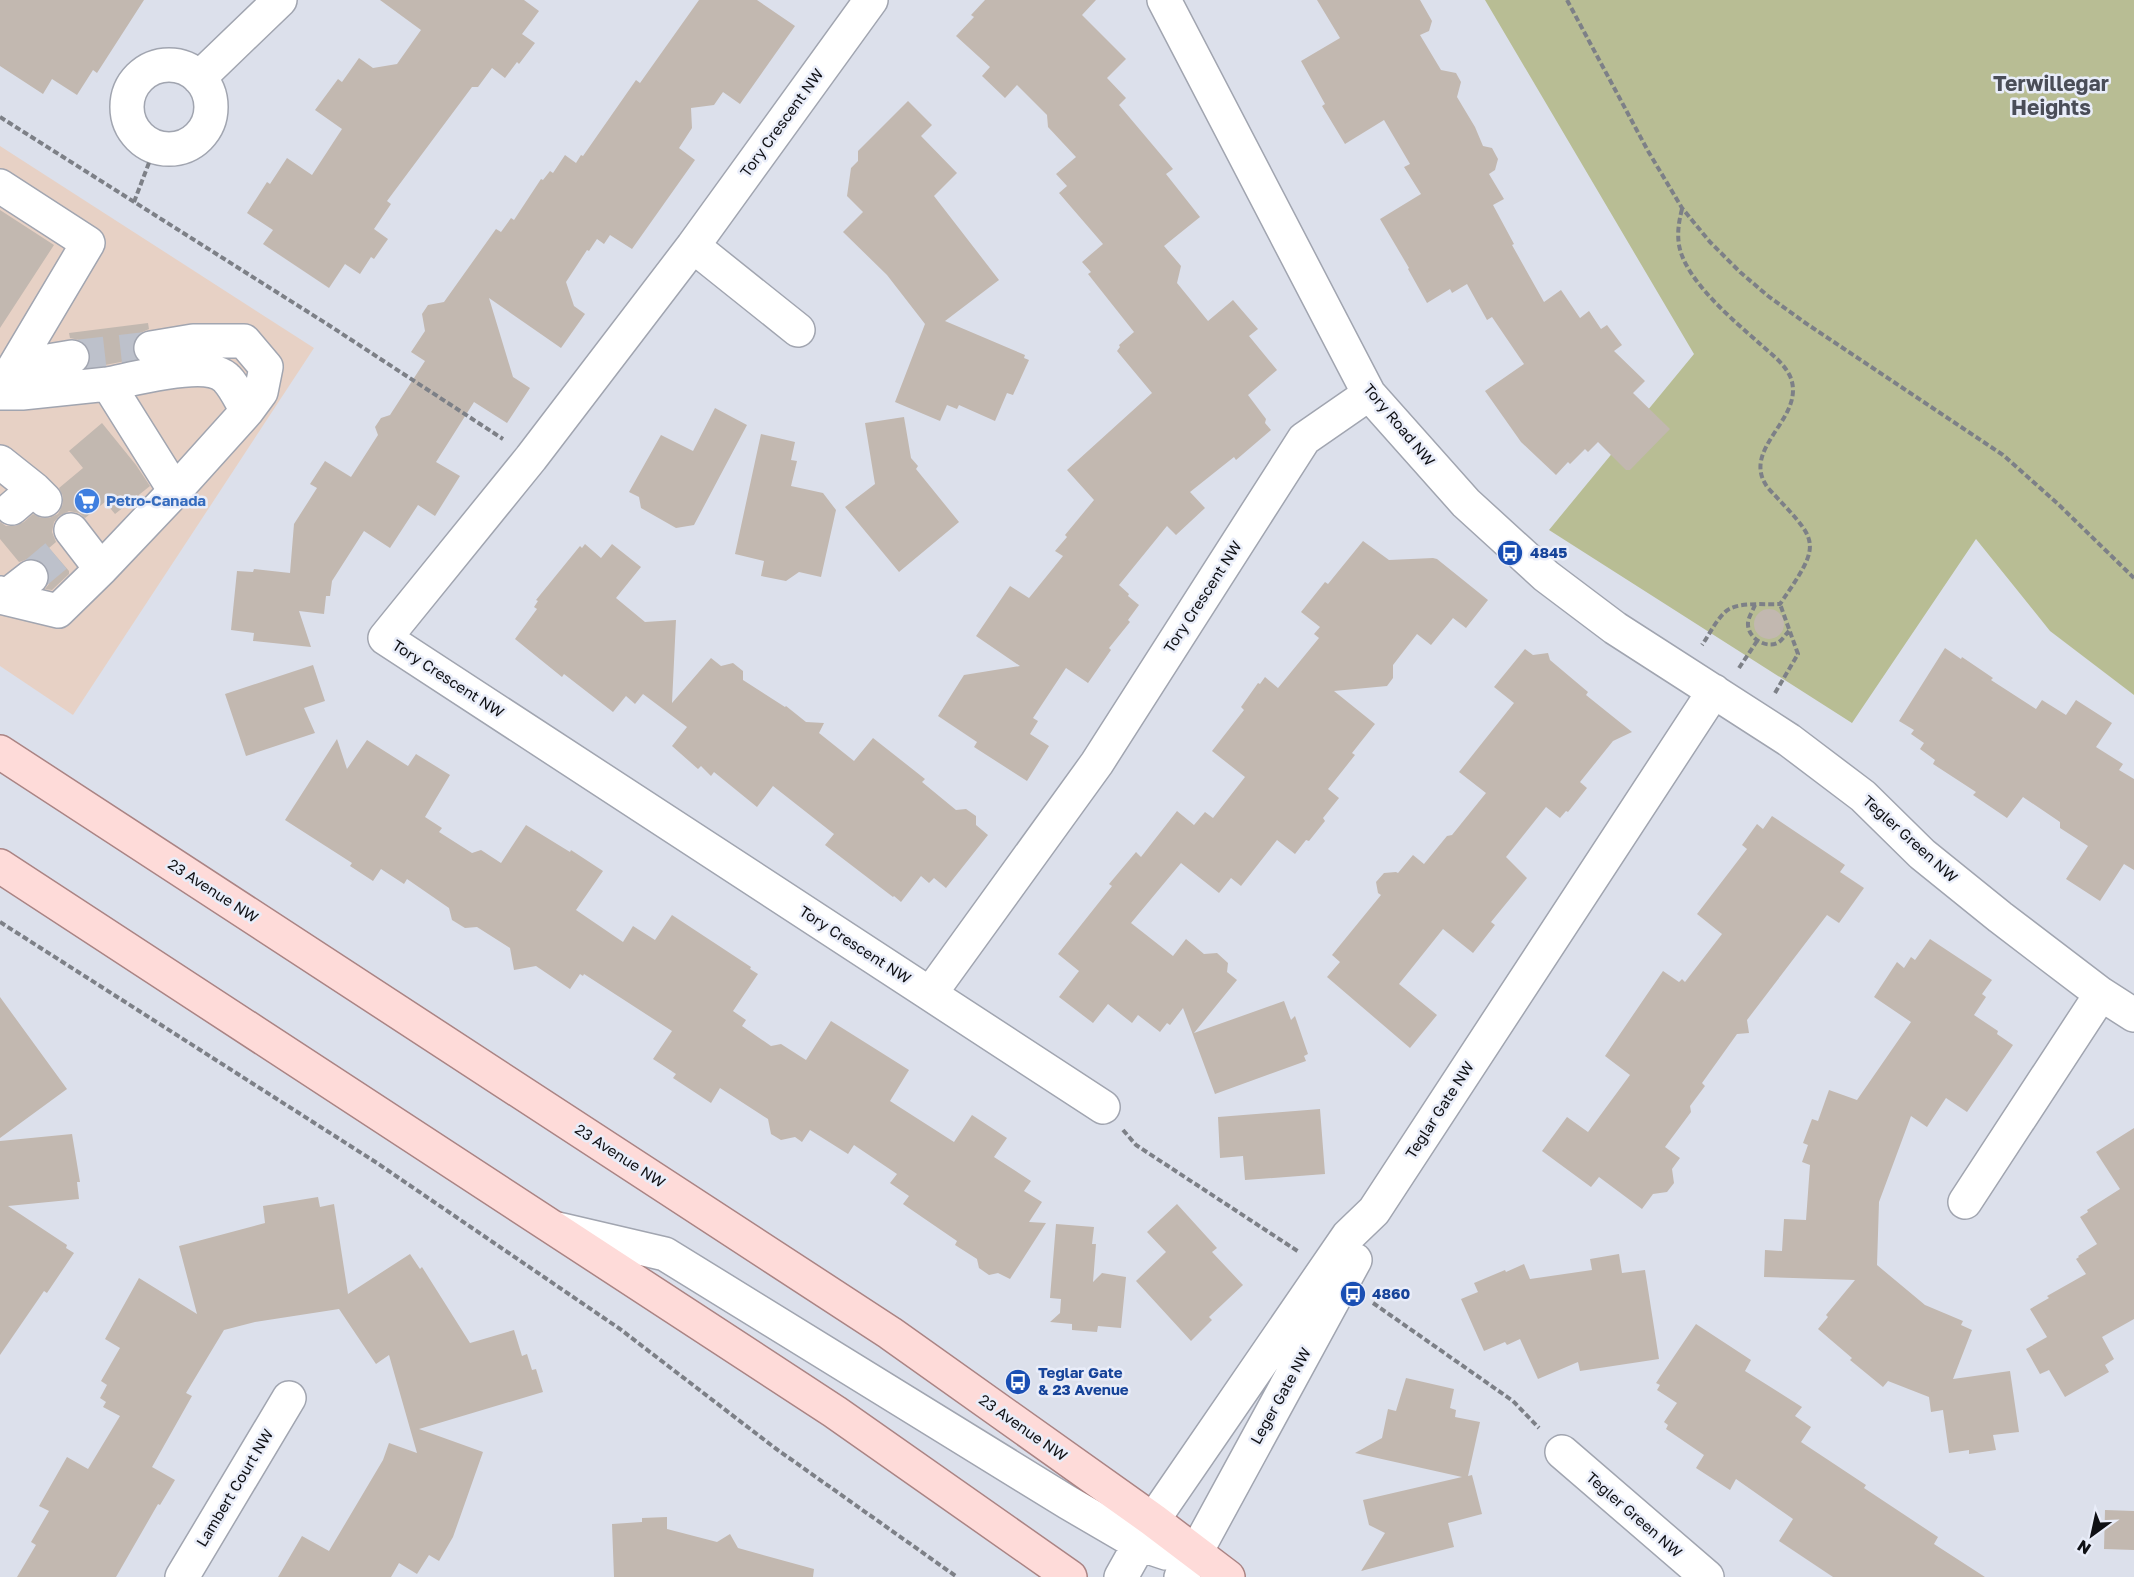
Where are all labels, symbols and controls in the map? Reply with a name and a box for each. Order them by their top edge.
street label: Tory Crescent NW [736,65,827,180]
district label: Terwillegar Heights [1993,70,2109,120]
street label: Tory Road NW [1360,380,1439,469]
supermarket icon: Petro-Canada [72,486,102,516]
place label: Petro-Canada [106,491,206,509]
street label: Tory Crescent NW [1159,537,1245,656]
bus stop icon: 4845 [1495,538,1525,568]
place label: 4845 [1530,543,1568,561]
street label: Tory Crescent NW [389,635,508,721]
street label: Tegler Green NW [1860,791,1962,886]
street label: 23 Avenue NW [165,854,262,926]
street label: Tory Crescent NW [796,901,915,987]
street label: Teglar Gate NW [1401,1058,1477,1161]
street label: 23 Avenue NW [572,1119,669,1191]
bus stop icon: 4860 [1338,1279,1368,1309]
place label: 4860 [1372,1284,1411,1302]
street label: Leger Gate NW [1246,1344,1314,1447]
place label: Teglar Gate & 23 Avenue [1038,1363,1129,1398]
bus stop icon: Teglar Gate & 23 Avenue [1003,1367,1033,1397]
street label: 23 Avenue NW [976,1390,1071,1464]
street label: Lambert Court NW [192,1425,276,1550]
street label: Tegler Green NW [1583,1468,1686,1561]
north arrow [2062,1505,2122,1565]
text: N [2073,1536,2094,1559]

